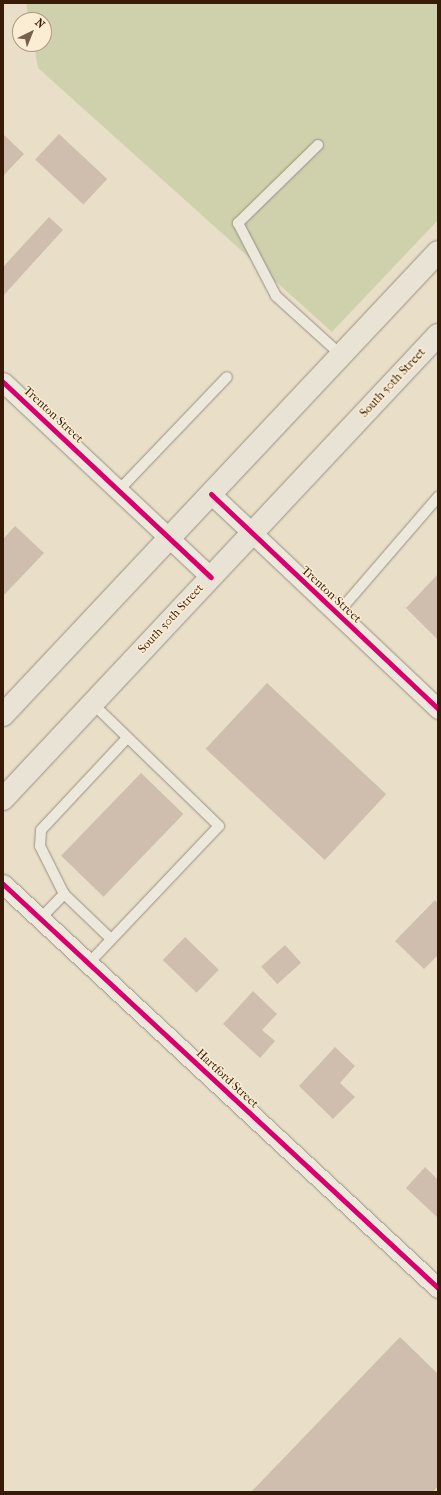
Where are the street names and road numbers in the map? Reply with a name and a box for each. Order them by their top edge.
street label: South 50th Street [357,345,429,421]
street label: Trenton Street [20,384,86,446]
street label: Trenton Street [298,564,364,626]
street label: South 50th Street [135,581,207,657]
street label: Hartford Street [193,1046,261,1112]

